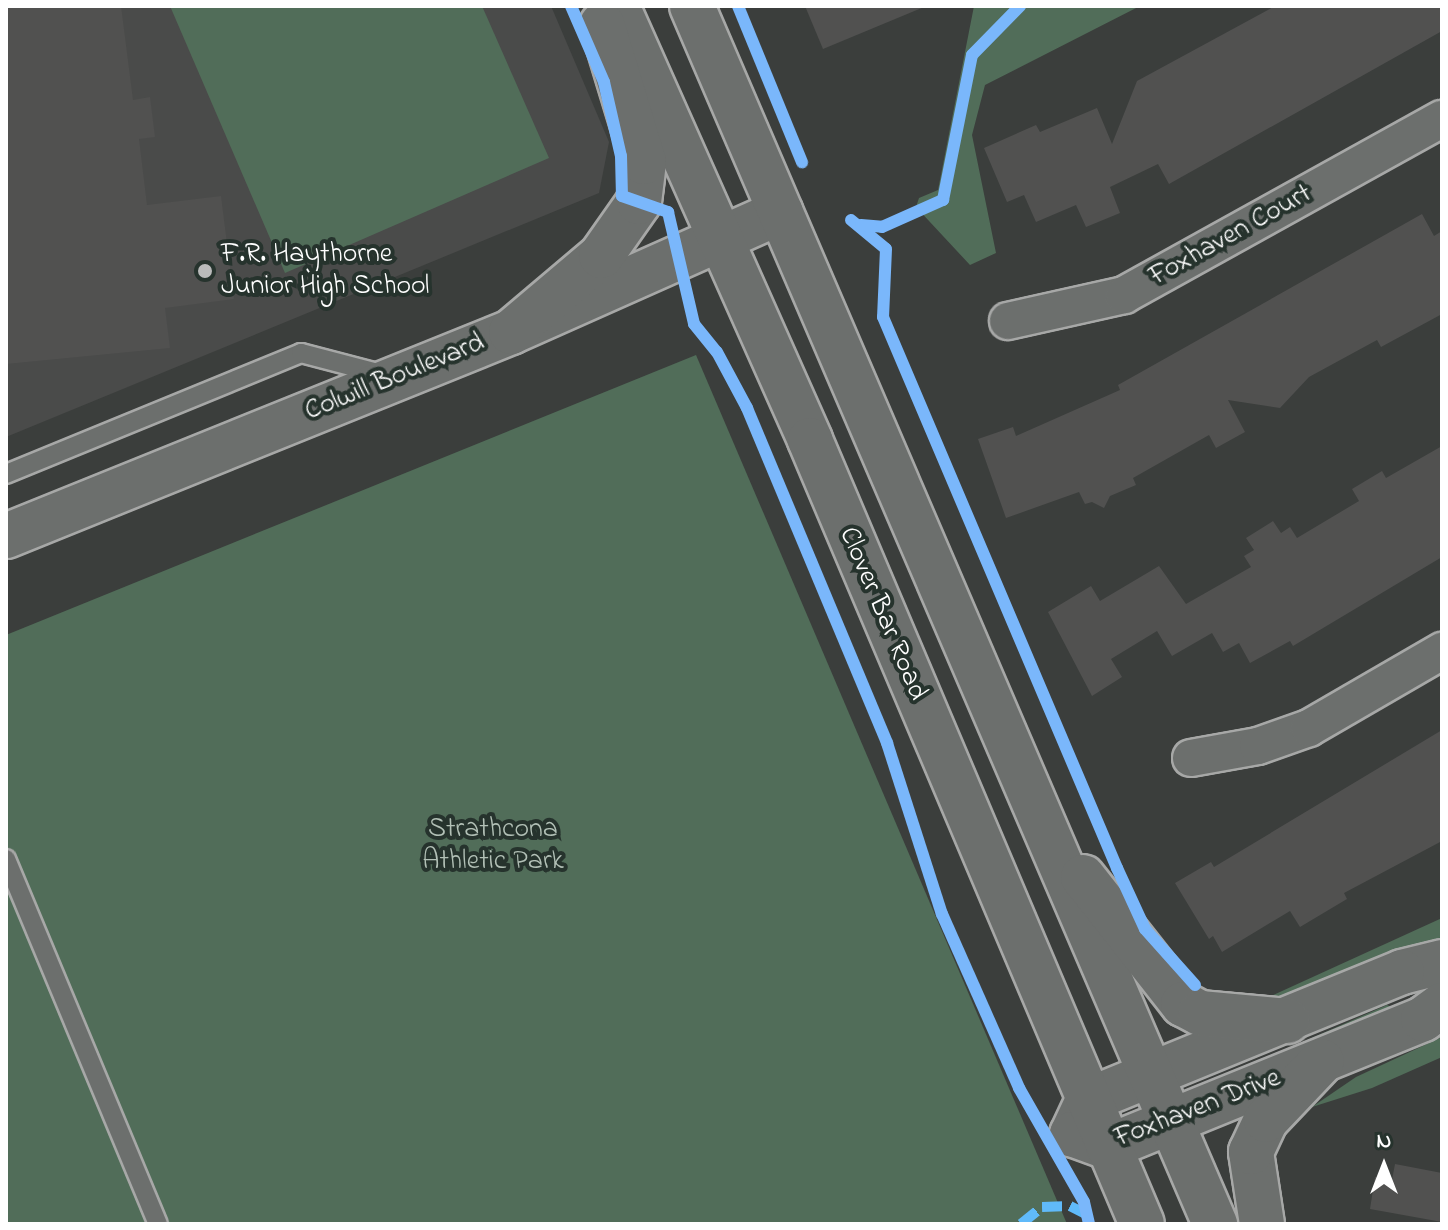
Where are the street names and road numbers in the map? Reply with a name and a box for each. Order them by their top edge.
street label: Foxhaven Court [1144,178,1318,294]
street label: Colwill Boulevard [300,327,490,429]
street label: Clover Bar Road [830,522,934,706]
street label: Foxhaven Drive [1110,1062,1286,1156]

